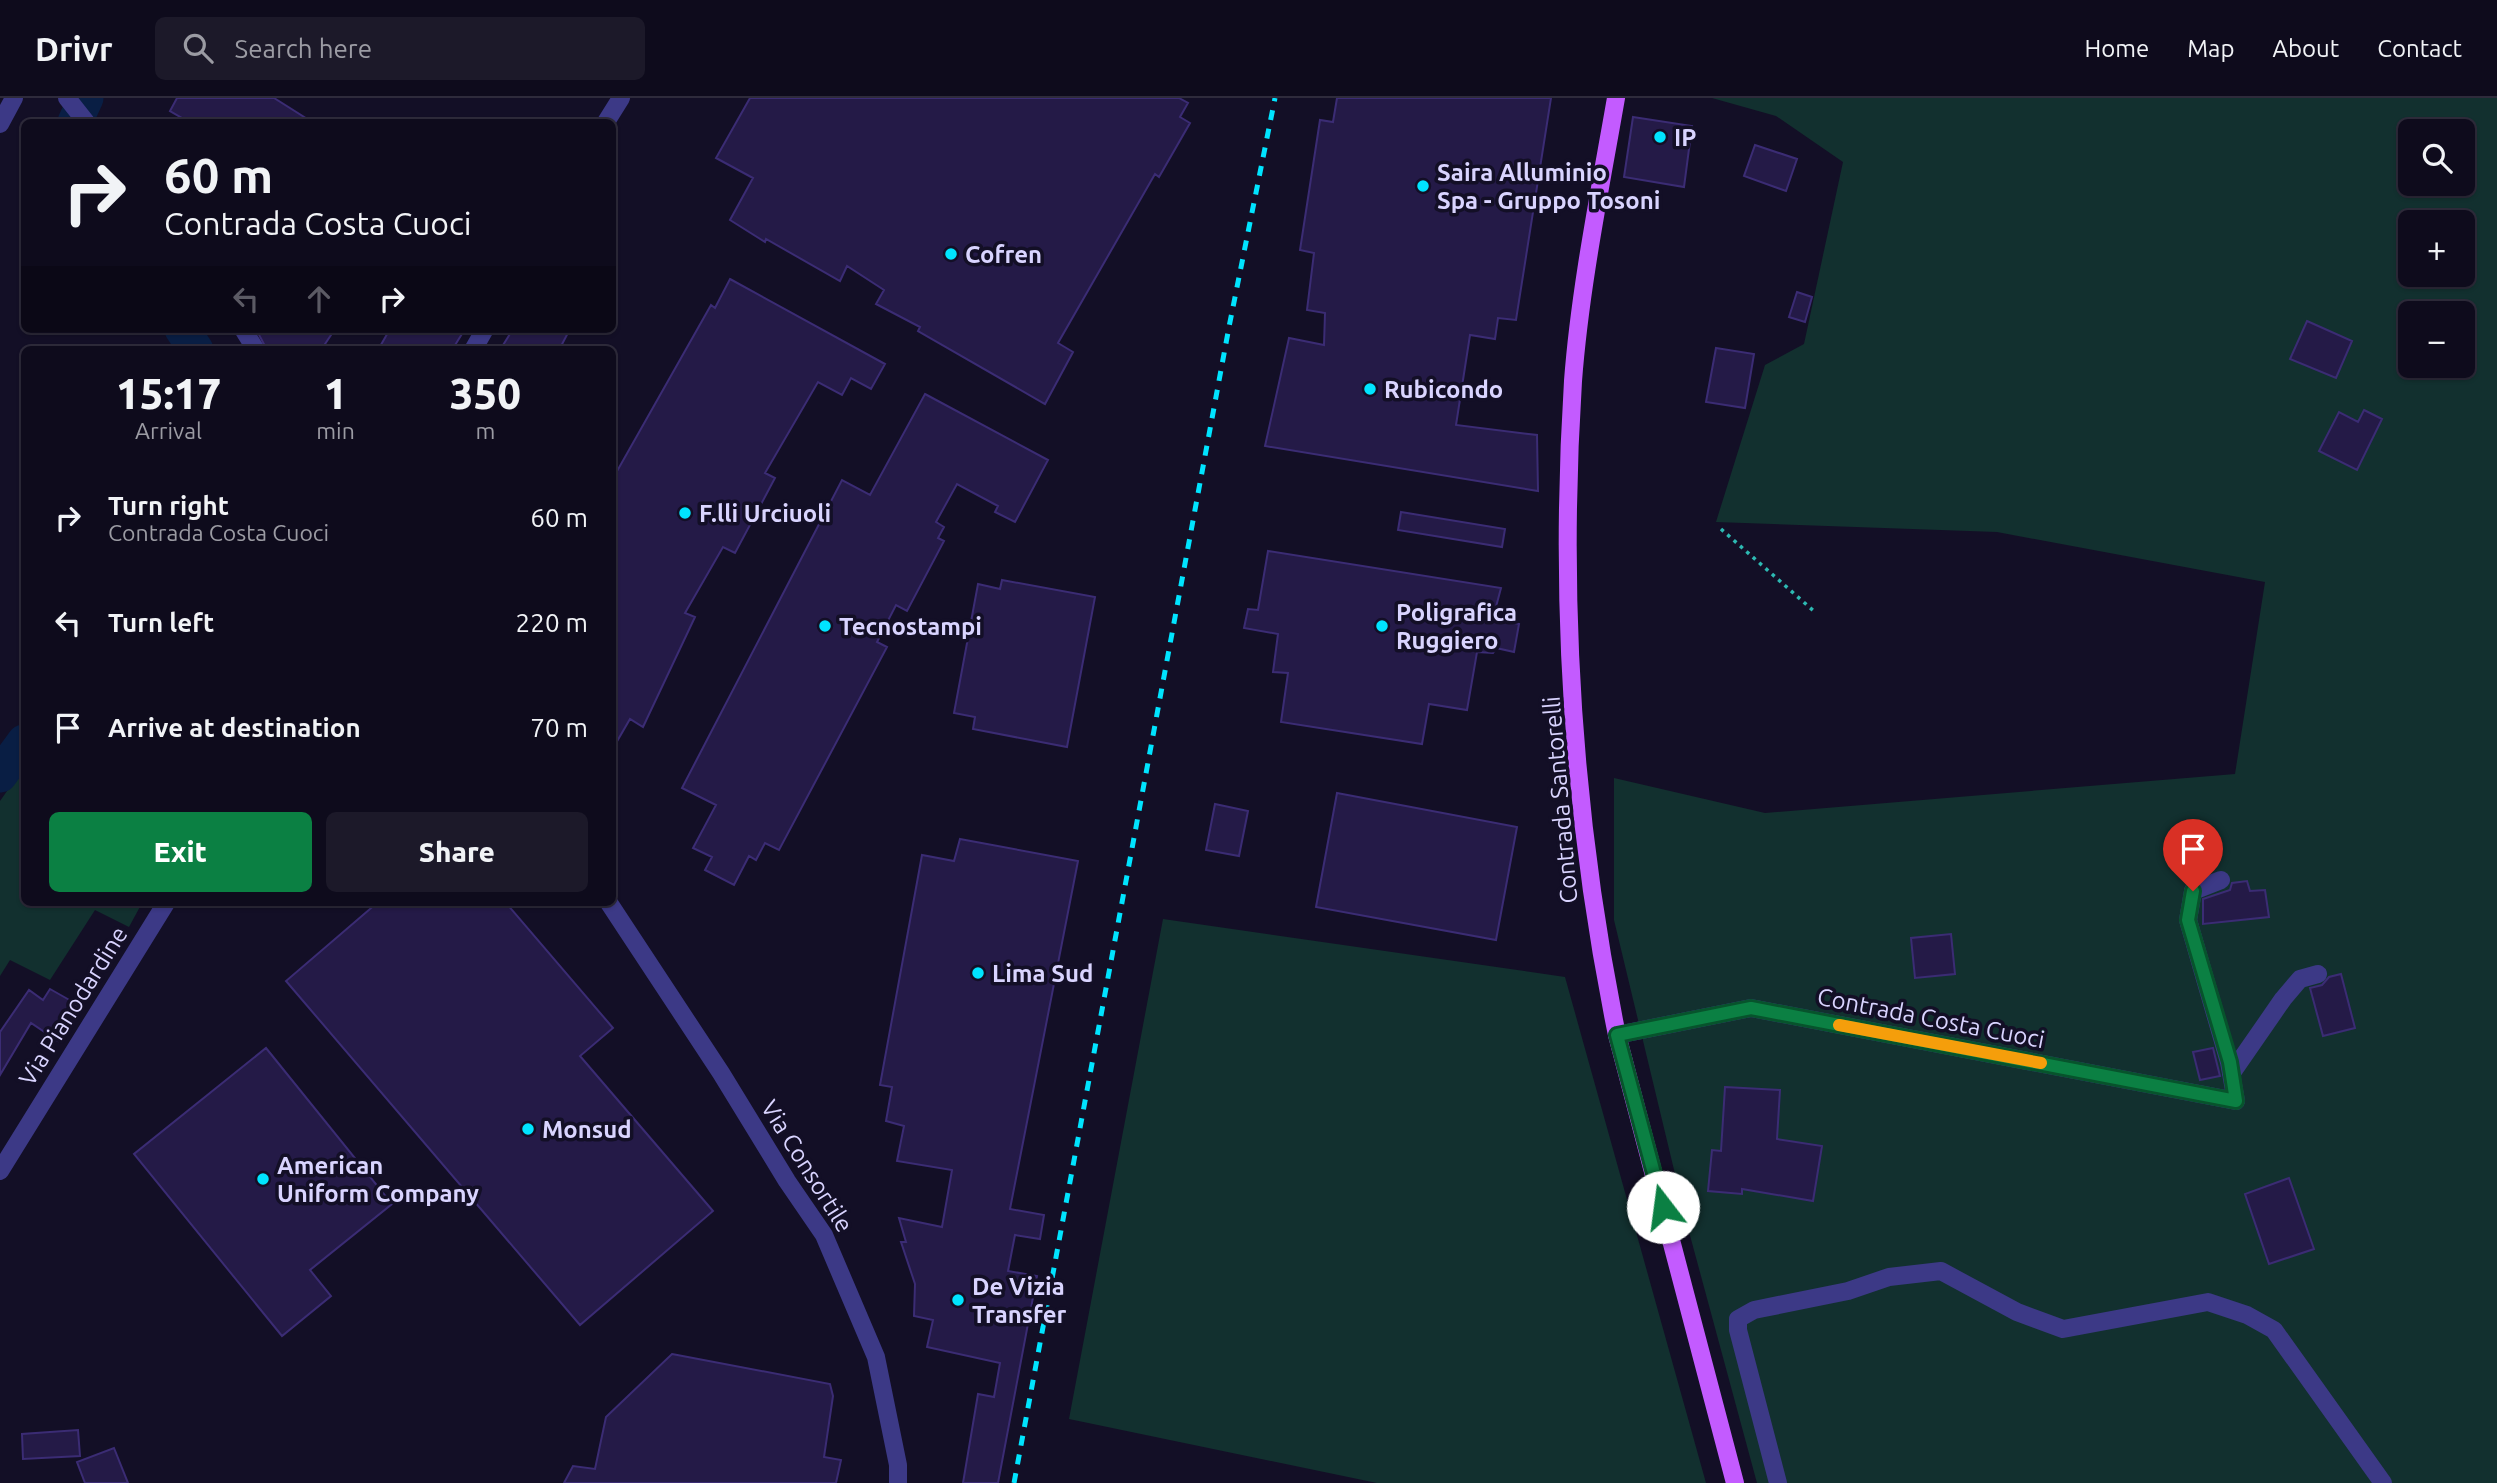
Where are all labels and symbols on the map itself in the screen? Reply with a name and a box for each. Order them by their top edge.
place label: IP [1674,124,1696,151]
marker: IP [1652,129,1668,145]
place label: Saira Alluminio Spa - Gruppo Tosoni [1437,159,1660,214]
marker: Saira Alluminio Spa - Gruppo Tosoni [1415,178,1431,194]
place label: Cofren [965,241,1042,268]
marker: Cofren [943,246,959,262]
place label: Rubicondo [1384,376,1503,403]
marker: Rubicondo [1362,381,1378,397]
place label: F.lli Urciuoli [699,500,831,527]
marker: F.lli Urciuoli [677,505,693,521]
place label: Poligrafica Ruggiero [1396,599,1517,654]
place label: Tecnostampi [839,613,982,640]
marker: Tecnostampi [817,618,833,634]
marker: Poligrafica Ruggiero [1374,618,1390,634]
street label: Contrada Santorelli [1537,695,1583,905]
pin [2163,819,2223,891]
street label: Via Pianodardine [13,922,133,1090]
place label: Lima Sud [992,960,1093,987]
marker: Lima Sud [970,965,986,981]
street label: Contrada Costa Cuoci [1815,983,2047,1053]
street label: Via Consortile [756,1095,858,1237]
place label: Monsud [542,1116,632,1143]
marker: Monsud [520,1121,536,1137]
place label: American Uniform Company [277,1152,479,1207]
position arrow [1626,1170,1700,1244]
marker: American Uniform Company [255,1171,271,1187]
place label: De Vizia Transfer [972,1273,1067,1328]
marker: De Vizia Transfer [950,1292,966,1308]

